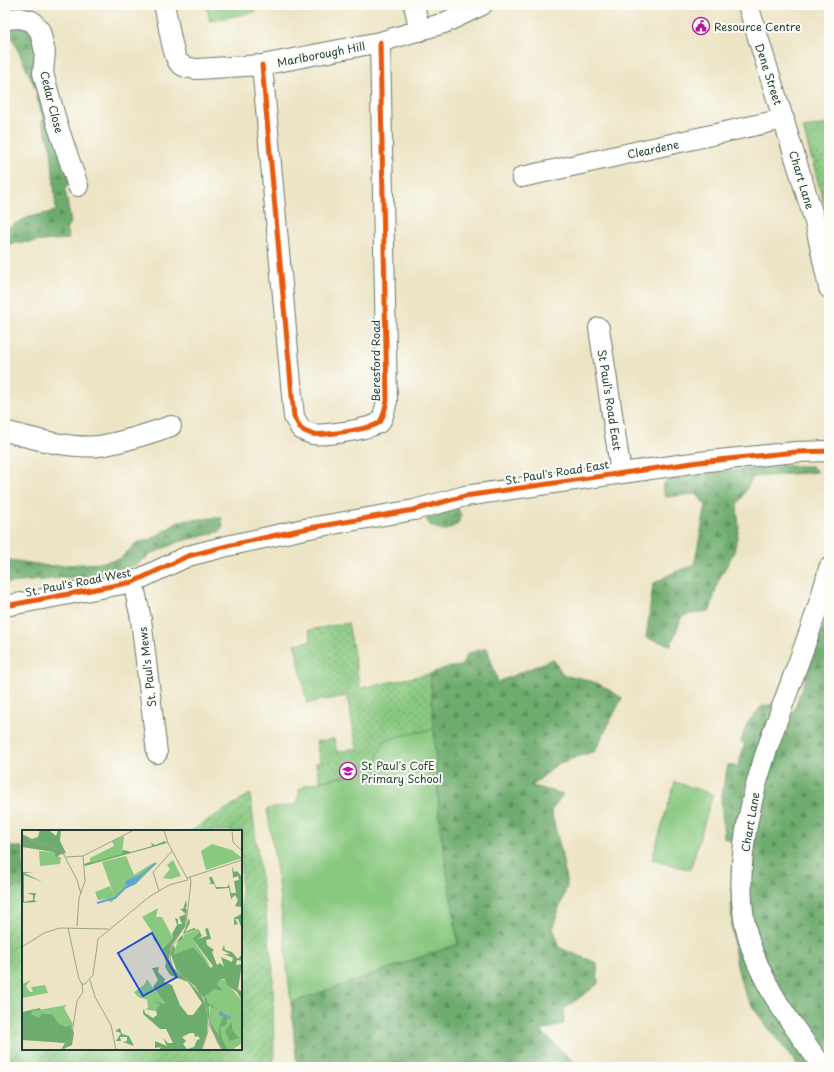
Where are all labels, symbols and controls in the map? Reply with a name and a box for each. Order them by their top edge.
public building icon: Resource Centre [691,16,711,36]
place label: Resource Centre [714,18,801,35]
street label: Marlborough Hill [276,37,367,71]
street label: Dene Street [751,41,787,107]
street label: Cedar Close [36,69,68,135]
street label: Cleardene [626,135,680,163]
street label: Chart Lane [785,149,819,211]
street label: Beresford Road [367,320,384,402]
street label: St Paul's Road East [594,348,626,452]
street label: St. Paul's Road East [504,455,611,489]
street label: St. Paul's Road West [24,563,133,601]
street label: St. Paul's Mews [134,626,160,708]
place label: St Paul's CofE Primary School [361,757,442,787]
school or university icon: St Paul's CofE Primary School [338,761,358,781]
street label: Chart Lane [736,791,764,853]
inset map [22,830,242,1050]

